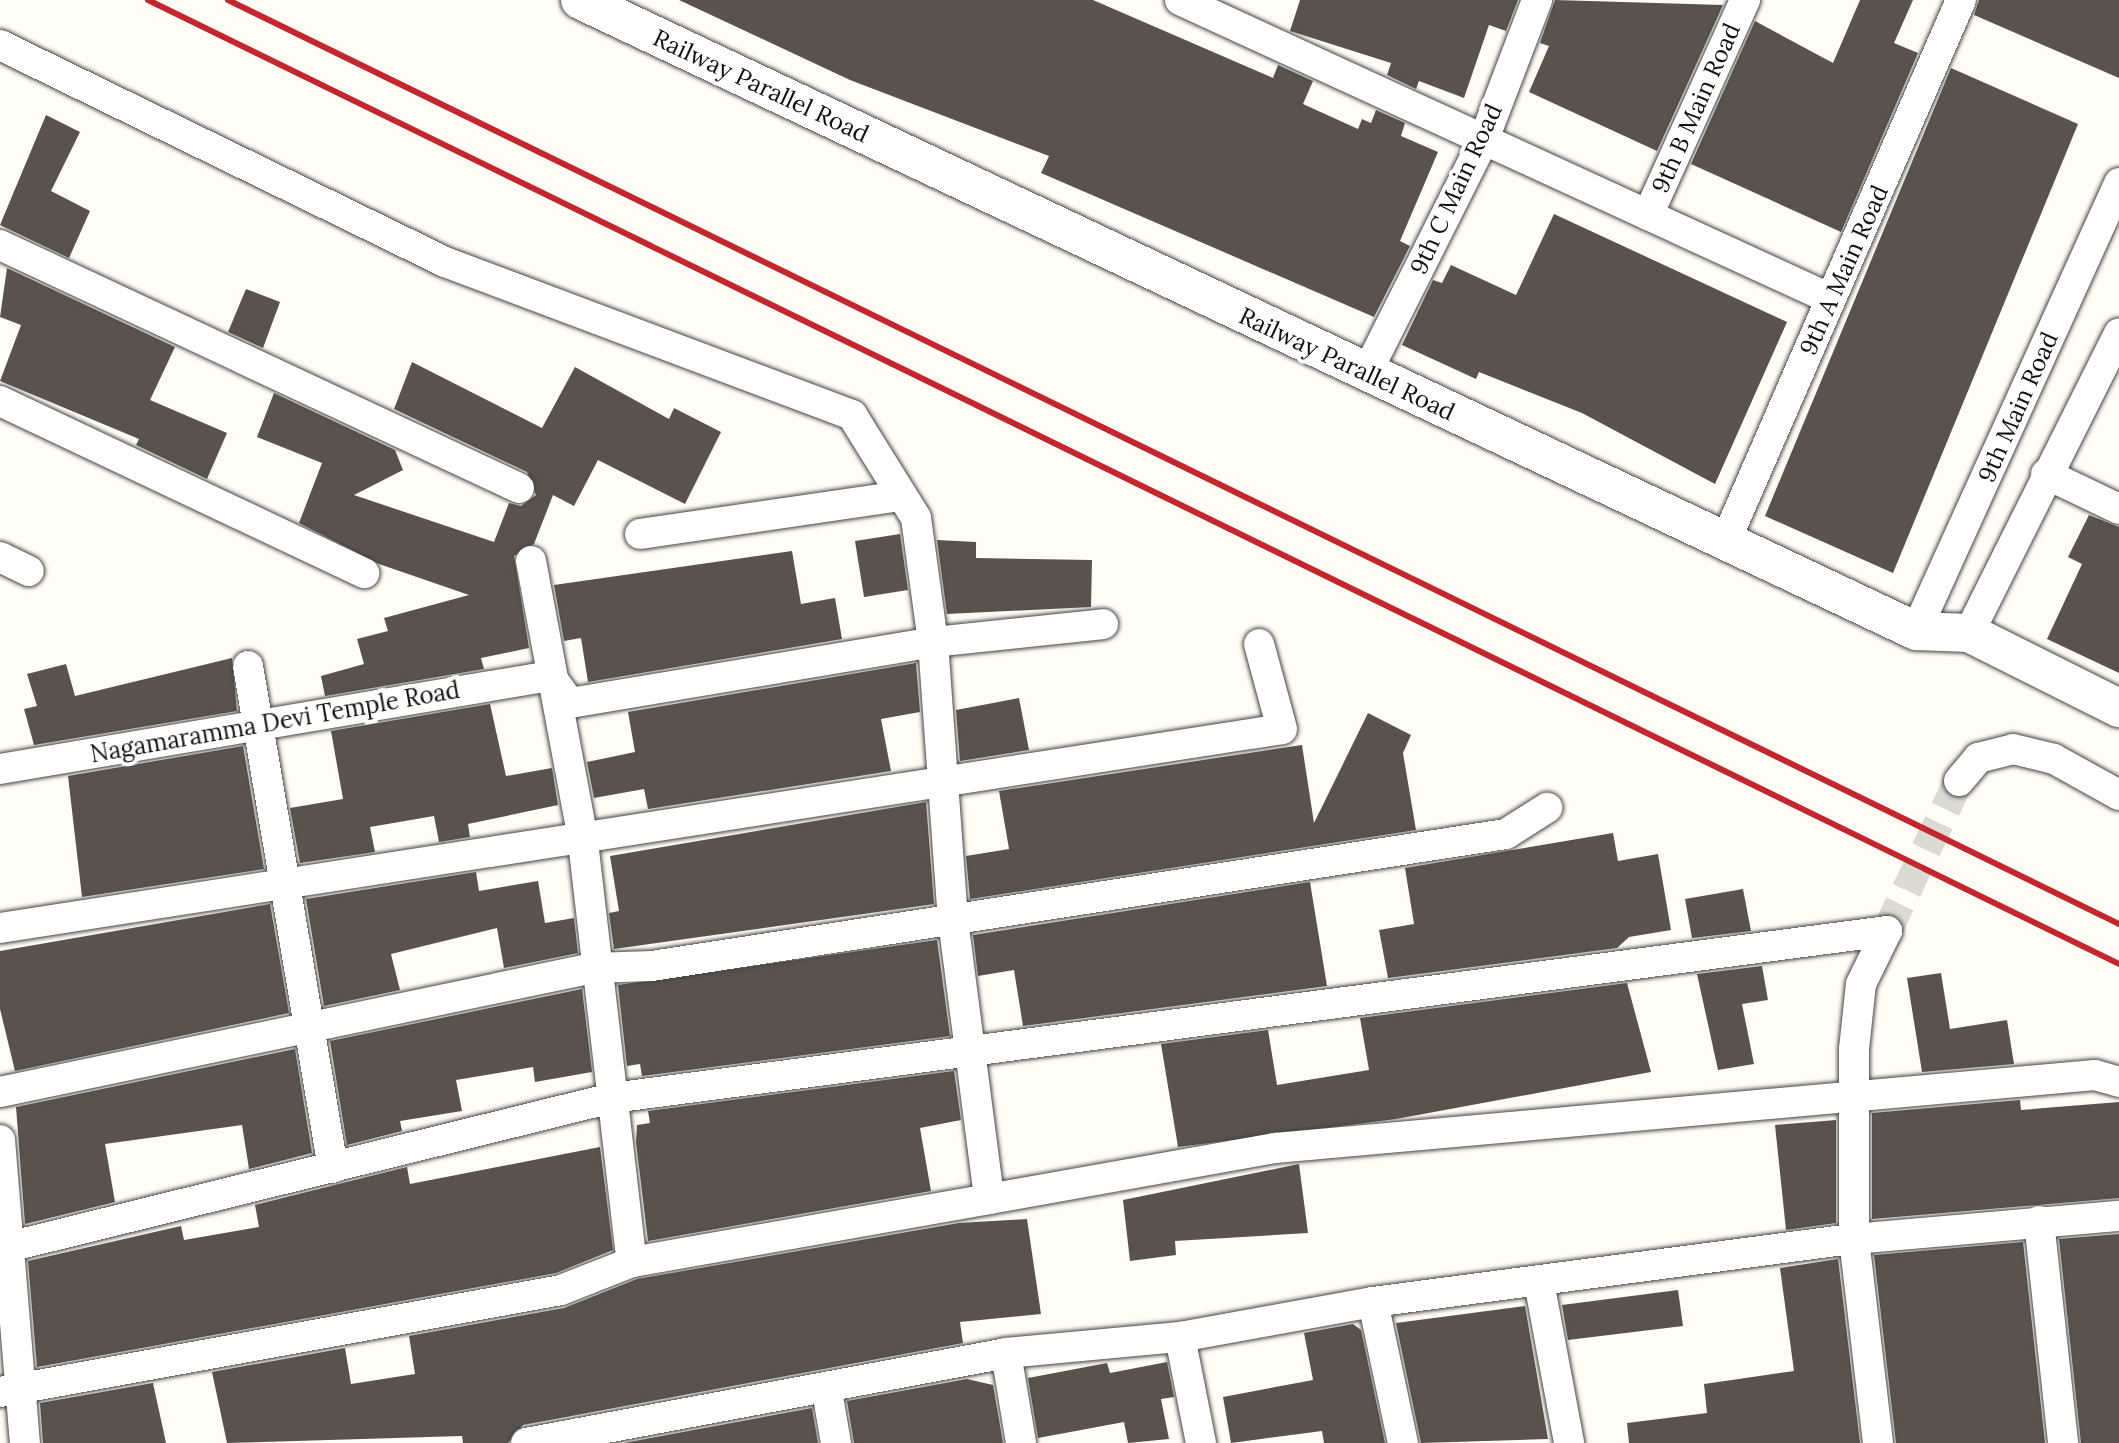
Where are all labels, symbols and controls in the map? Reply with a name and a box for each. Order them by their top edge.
street label: 9th B Main Road [1646,19,1746,197]
street label: Railway Parallel Road [649,23,873,149]
street label: 9th C Main Road [1404,99,1508,279]
street label: 9th A Main Road [1794,181,1894,359]
street label: Railway Parallel Road [1235,301,1459,427]
street label: 9th Main Road [1972,327,2064,487]
street label: Nagamaramma Devi Temple Road [88,675,462,769]

